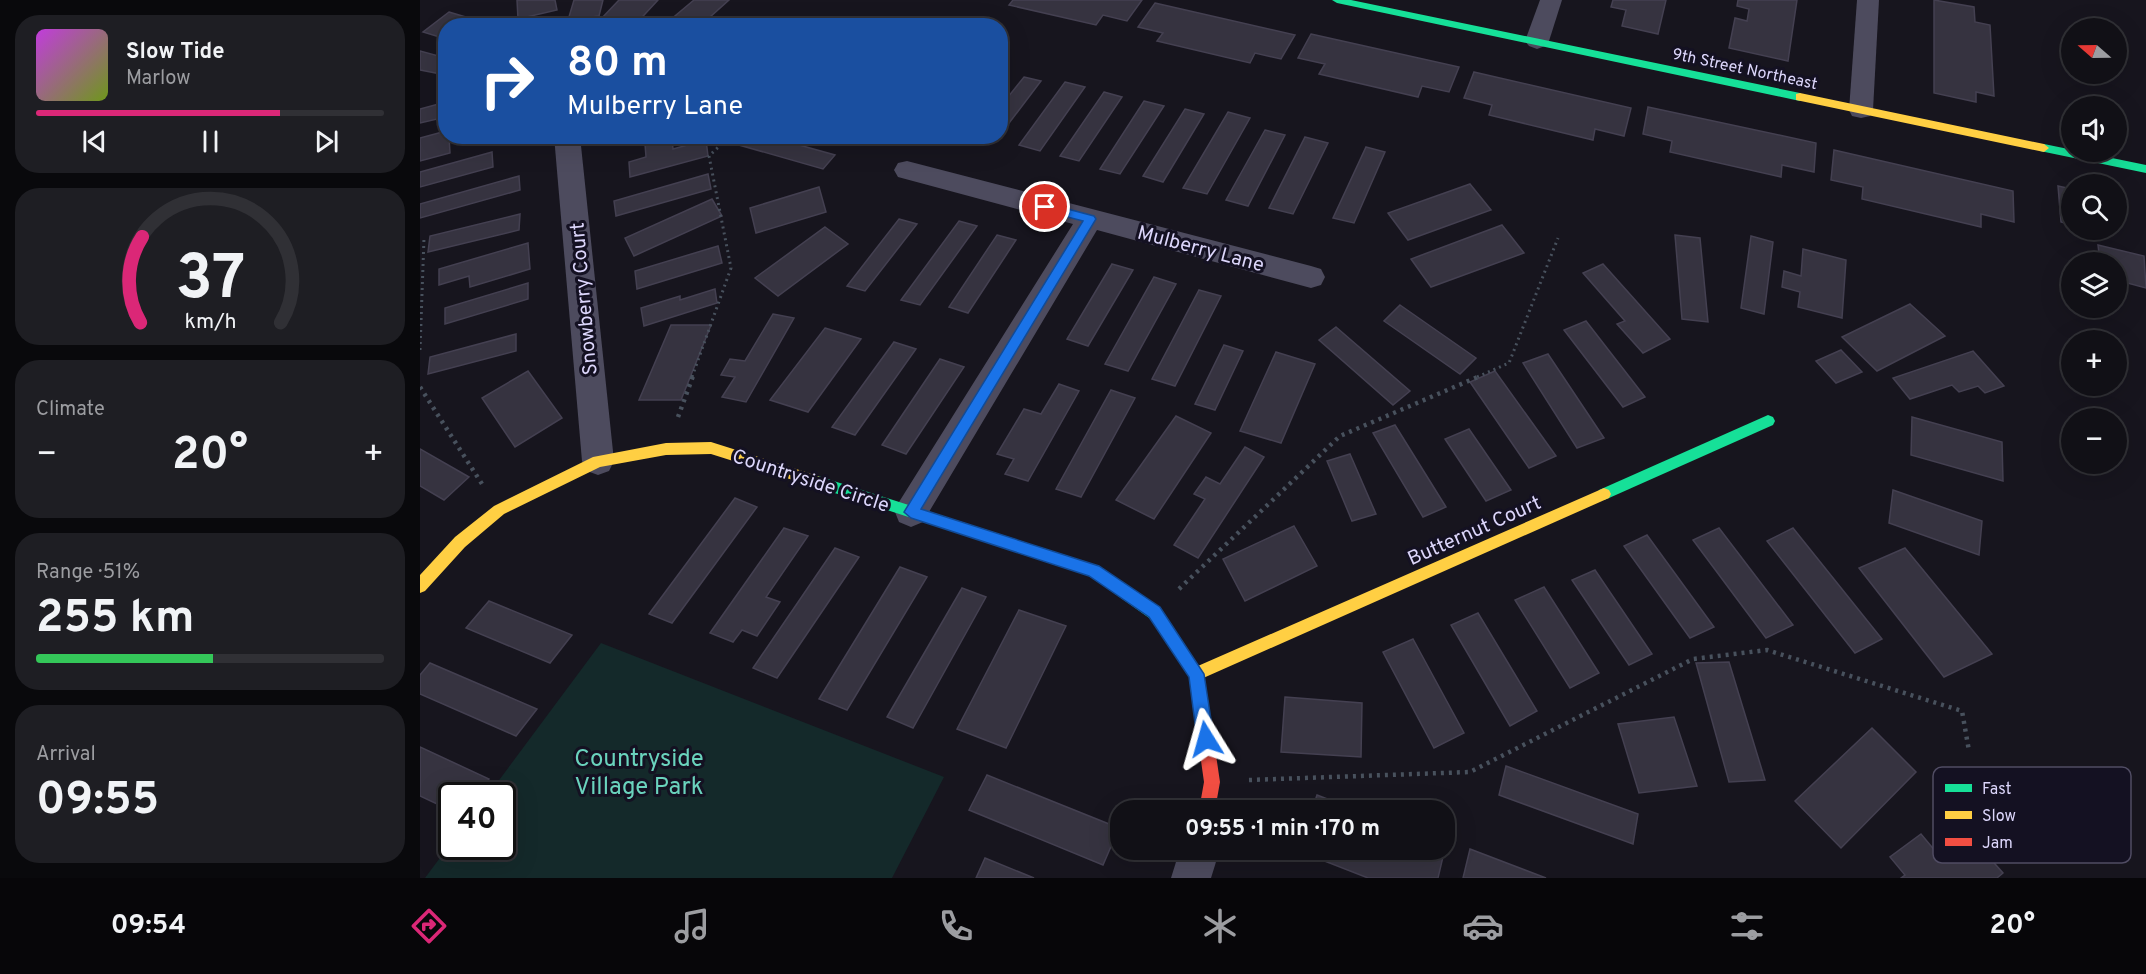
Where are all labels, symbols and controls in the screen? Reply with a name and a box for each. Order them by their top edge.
north arrow [2061,18,2127,84]
map controls [2061,18,2127,474]
text: 80 m [567,38,668,91]
text: Slow Tide [126,39,225,66]
icon: right [468,42,546,120]
street label: 9th Street Northeast [1670,45,1819,95]
text: Marlow [126,66,190,92]
text: Mulberry Lane [567,90,743,124]
button: sound [2061,96,2127,162]
icon: previous [78,125,111,158]
icon: pause [194,125,227,158]
icon: next [310,125,343,158]
button: search [2061,174,2127,240]
pin [1019,181,1070,232]
icon: arrive [1028,190,1061,223]
street label: Snowberry Court [565,221,605,376]
street label: Mulberry Lane [1134,221,1267,279]
text: 37 [175,243,245,322]
button: layers [2061,252,2127,318]
text: km/h [184,310,236,337]
button: + [2061,330,2127,396]
text: Climate [36,397,105,423]
button: − [2061,408,2127,474]
text: 20° [172,428,248,485]
text: − [36,435,57,477]
text: + [363,435,384,477]
street label: Countryside Circle [728,444,892,520]
street label: Butternut Court [1404,491,1546,573]
text: Range · 51% [36,560,140,586]
text: 255 km [36,591,194,648]
position arrow [1174,707,1238,771]
text: Arrival [36,742,96,768]
park label: Countryside Village Park [574,745,704,803]
legend [1933,767,2131,863]
text: 09:55 [36,773,159,830]
text: Fast [1982,780,2012,800]
speed limit sign: 40 [438,782,516,860]
text: Slow [1982,807,2016,827]
text: 09:55 · 1 min · 170 m [1185,816,1380,843]
text: Jam [1982,834,2013,854]
icon: directions [408,905,450,947]
icon: music [671,905,713,947]
icon: phone [935,905,977,947]
icon: climate [1199,905,1241,947]
icon: car [1462,905,1504,947]
icon: filters [1726,905,1768,947]
text: 09:54 [111,909,186,943]
text: 20° [1990,909,2035,943]

